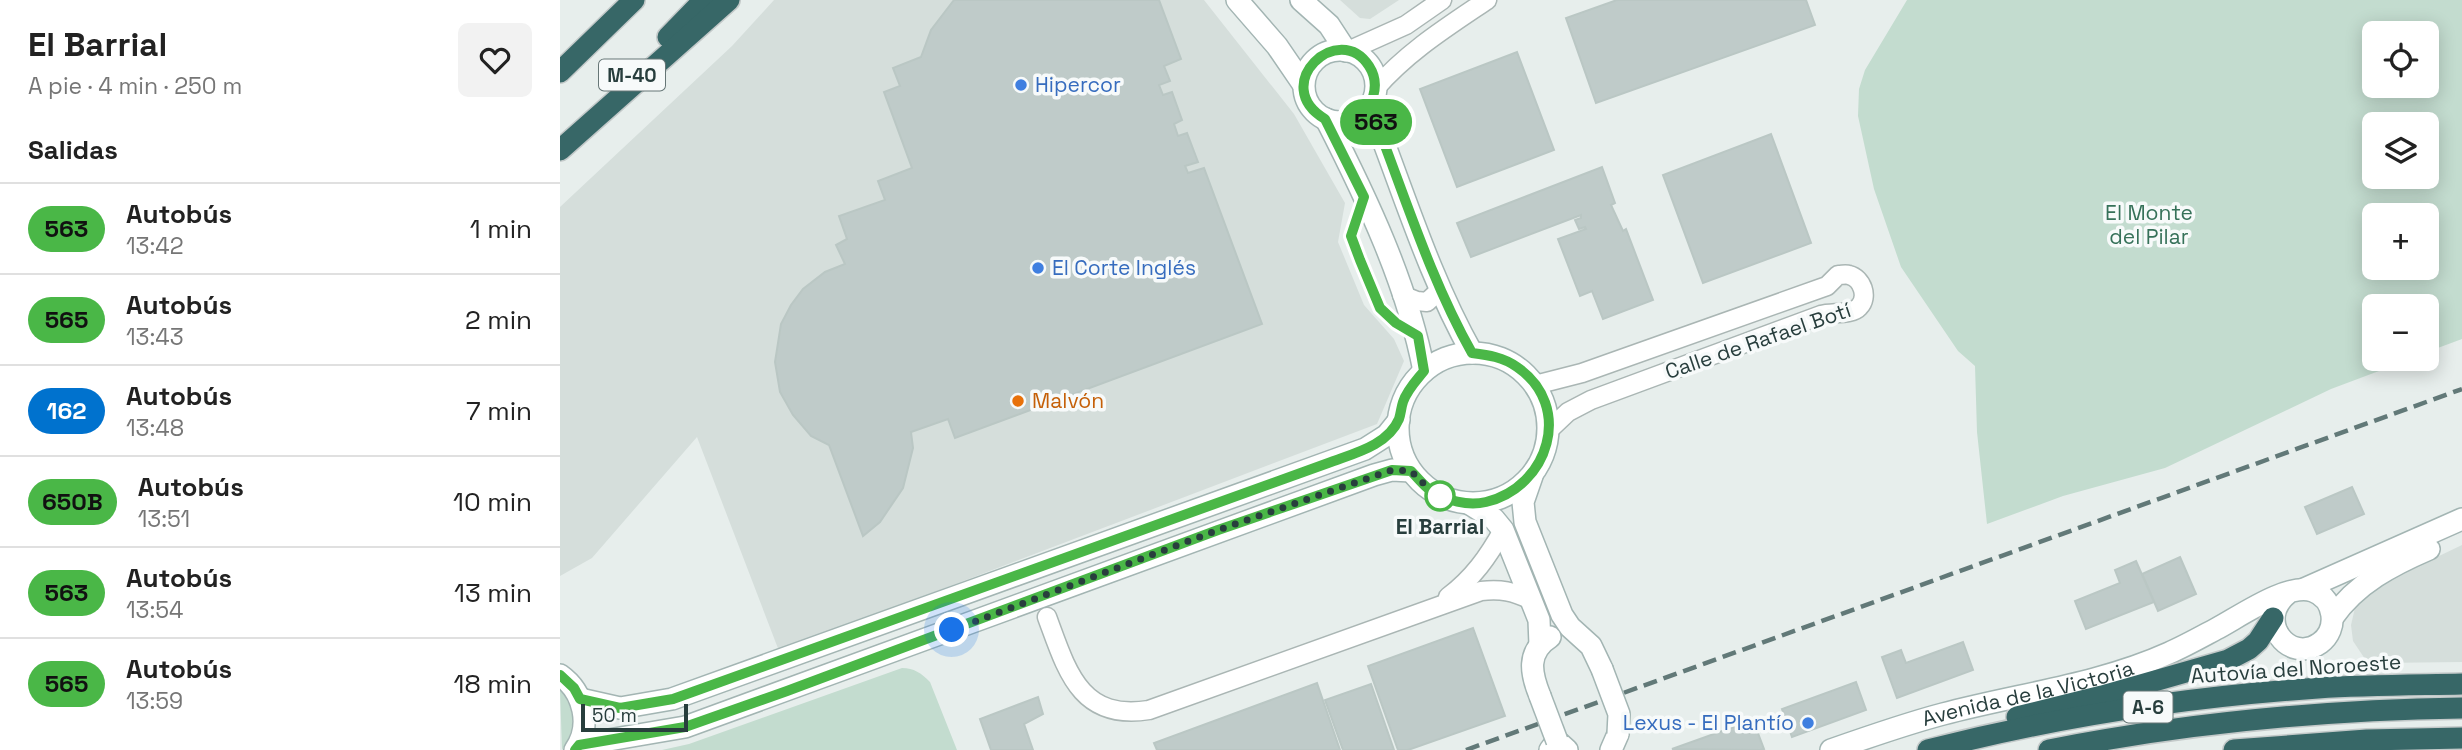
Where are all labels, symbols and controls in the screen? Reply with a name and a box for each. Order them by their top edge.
map controls [2362,21,2439,371]
button: locate [2362,21,2439,98]
button: heart [458,23,532,97]
text: El Barrial [28,24,167,66]
road number: M-40 [599,60,665,90]
text: A pie · 4 min · 250 m [28,71,242,101]
place label: Hipercor [1035,71,1121,98]
marker: Hipercor [1013,77,1029,93]
line badge: 563 [1336,99,1416,145]
text: 563 [1354,106,1398,137]
button: layers [2362,112,2439,189]
text: Salidas [28,133,118,167]
text: Autobús [126,197,232,231]
park label: El Monte del Pilar [2105,199,2193,250]
button: + [2362,203,2439,280]
text: 1 min [470,212,532,246]
text: 563 [45,213,88,244]
text: 13:42 [126,231,184,261]
place label: El Corte Inglés [1052,254,1196,281]
marker: El Corte Inglés [1030,260,1046,276]
text: Autobús [126,288,232,322]
button: − [2362,294,2439,371]
street label: Calle de Rafael Botí [1661,296,1855,385]
text: 2 min [465,303,532,337]
text: 565 [45,304,88,335]
text: 13:43 [126,322,184,352]
text: Autobús [126,379,232,413]
place label: Malvón [1032,387,1104,414]
marker: Malvón [1010,393,1026,409]
text: 7 min [466,394,532,428]
text: 162 [47,395,86,426]
text: 13:48 [126,413,184,443]
text: Autobús [138,470,244,504]
marker: El Barrial [1425,481,1455,511]
text: 10 min [453,485,532,519]
text: 650B [42,486,103,517]
text: 13:51 [138,504,190,534]
place label: El Barrial [1396,513,1484,540]
text: Autobús [126,561,232,595]
text: 13 min [454,576,532,610]
text: 563 [45,577,88,608]
text: 13:54 [126,595,183,625]
your location [934,612,969,647]
street label: Autovía del Noroeste [2190,648,2402,689]
text: Autobús [126,652,232,686]
street label: Avenida de la Victoria [1919,654,2137,732]
text: 18 min [454,667,532,701]
text: 565 [45,668,88,699]
text: 13:59 [126,686,183,716]
road number: A-6 [2124,692,2172,722]
scale bar [581,701,688,733]
text: 50 m [592,703,637,728]
place label: Lexus - El Plantío [1623,709,1794,736]
marker: Lexus - El Plantío [1800,715,1816,731]

